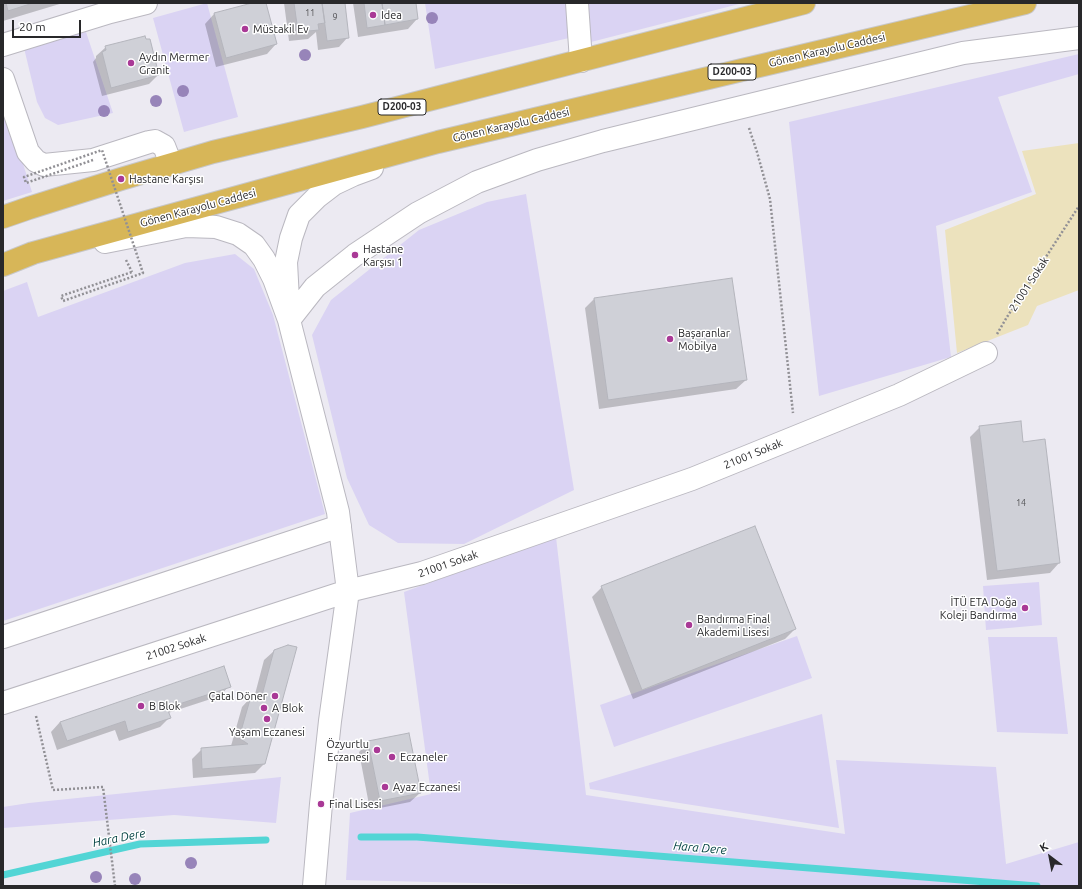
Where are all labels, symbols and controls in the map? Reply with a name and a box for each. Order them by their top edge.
house number: 11 [305,8,315,18]
place label: Idea [381,8,402,22]
marker: Idea [368,10,378,20]
scale bar [14,12,83,38]
house number: 9 [332,12,338,22]
text: 20 m [19,20,46,33]
place label: Müstakil Ev [253,22,309,36]
marker: Müstakil Ev [240,24,250,34]
street label: Gönen Karayolu Caddesi [767,30,887,70]
place label: Aydın Mermer Granit [139,50,209,76]
marker: Aydın Mermer Granit [126,58,136,68]
road number: D200-03 [708,64,756,80]
road number: D200-03 [378,99,426,115]
street label: Gönen Karayolu Caddesi [451,105,571,145]
place label: Hastane Karşısı [129,172,203,186]
marker: Hastane Karşısı [116,174,126,184]
street label: Gönen Karayolu Caddesi [139,186,257,230]
place label: Hastane Karşısı 1 [363,242,403,268]
marker: Hastane Karşısı 1 [350,250,360,260]
street label: 21001 Sokak [1006,254,1052,314]
place label: Başaranlar Mobilya [678,326,730,352]
marker: Başaranlar Mobilya [665,334,675,344]
street label: 21001 Sokak [722,436,784,472]
house number: 14 [1016,498,1026,508]
street label: 21001 Sokak [416,548,480,580]
place label: İTÜ ETA Doğa Koleji Bandırma [940,595,1017,621]
marker: İTÜ ETA Doğa Koleji Bandırma [1020,603,1030,613]
place label: Bandırma Final Akademi Lisesi [697,612,770,638]
marker: Bandırma Final Akademi Lisesi [684,620,694,630]
street label: 21002 Sokak [144,631,208,663]
place label: Çatal Döner [209,689,267,703]
marker: Çatal Döner [270,691,280,701]
place label: B Blok [149,699,180,713]
marker: B Blok [136,701,146,711]
place label: A Blok [272,701,304,715]
marker: A Blok [259,703,269,713]
marker: Yaşam Eczanesi [262,714,272,724]
place label: Yaşam Eczanesi [229,725,305,739]
place label: Özyurtlu Eczanesi [326,737,369,763]
marker: Özyurtlu Eczanesi [372,745,382,755]
place label: Eczaneler [400,750,447,764]
marker: Eczaneler [387,752,397,762]
place label: Ayaz Eczanesi [393,780,460,794]
marker: Ayaz Eczanesi [380,782,390,792]
place label: Final Lisesi [329,797,381,811]
marker: Final Lisesi [316,799,326,809]
water label: Hara Dere [91,826,147,850]
north arrow [1030,837,1070,877]
water label: Hara Dere [673,838,727,858]
text: K [1037,840,1050,854]

